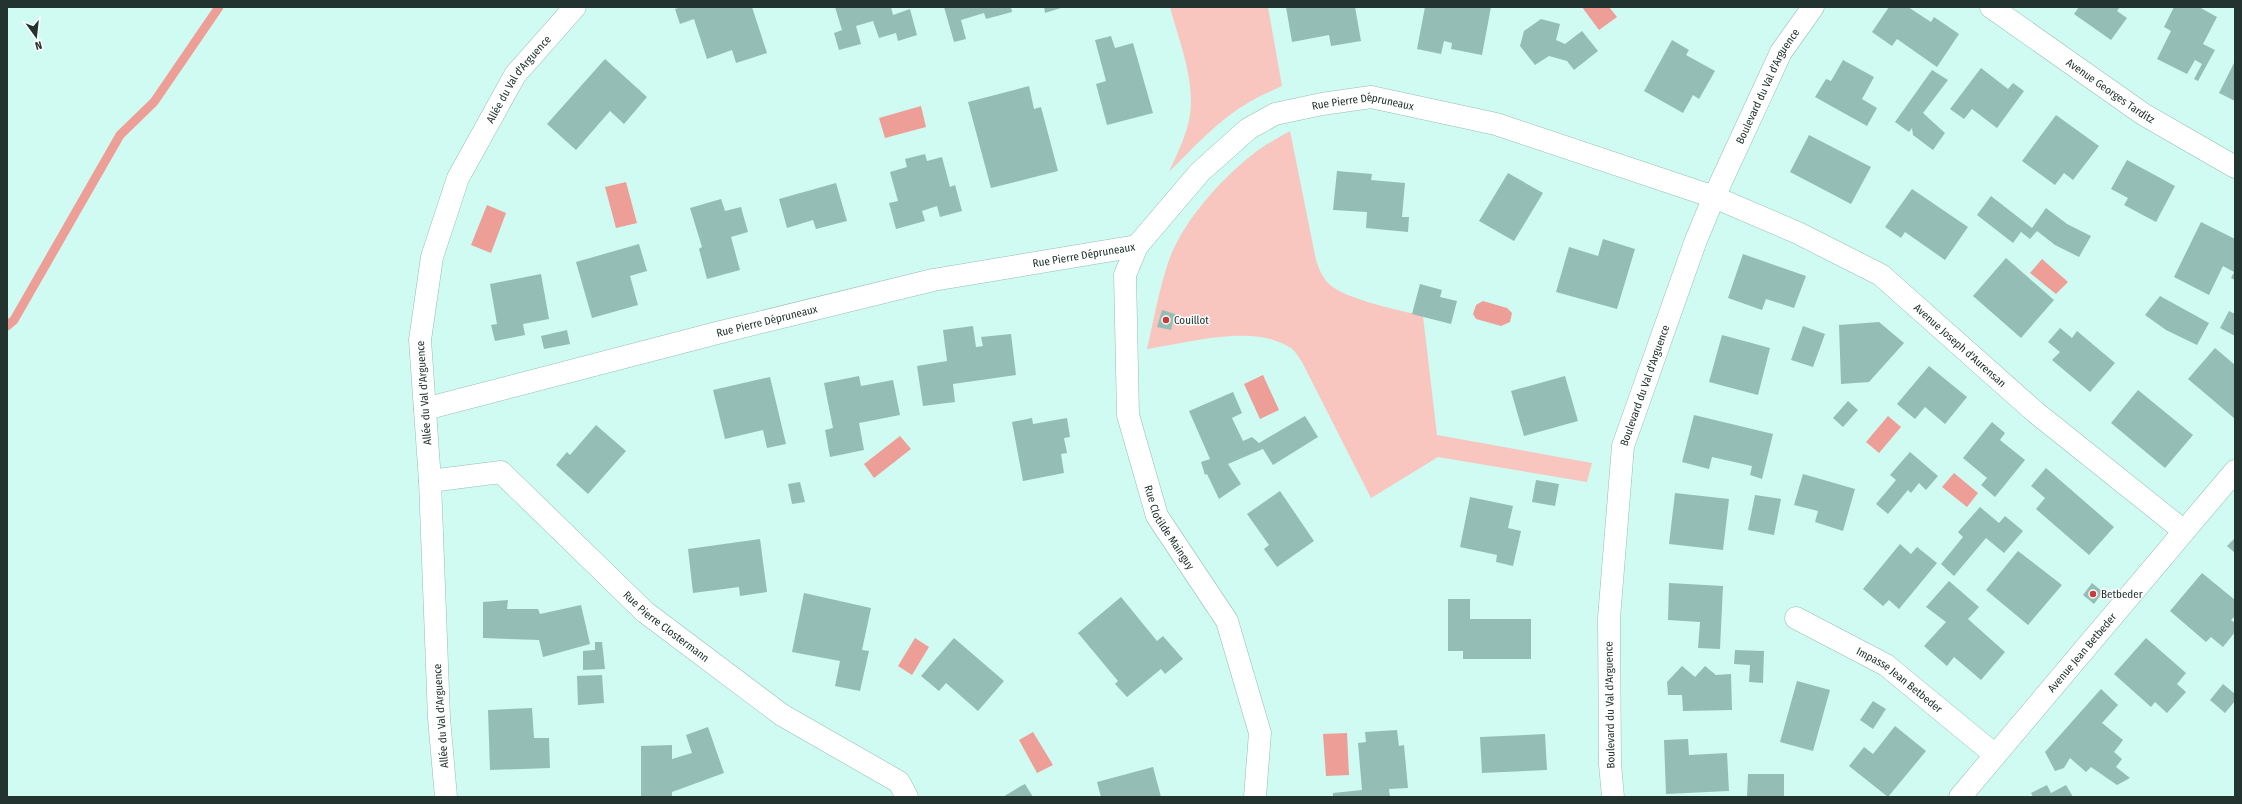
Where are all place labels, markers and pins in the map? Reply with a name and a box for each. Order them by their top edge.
place label: Couillot [1174,314,1209,327]
marker: Couillot [1161,315,1171,325]
place label: Betbeder [2101,588,2143,601]
marker: Betbeder [2088,589,2098,599]

